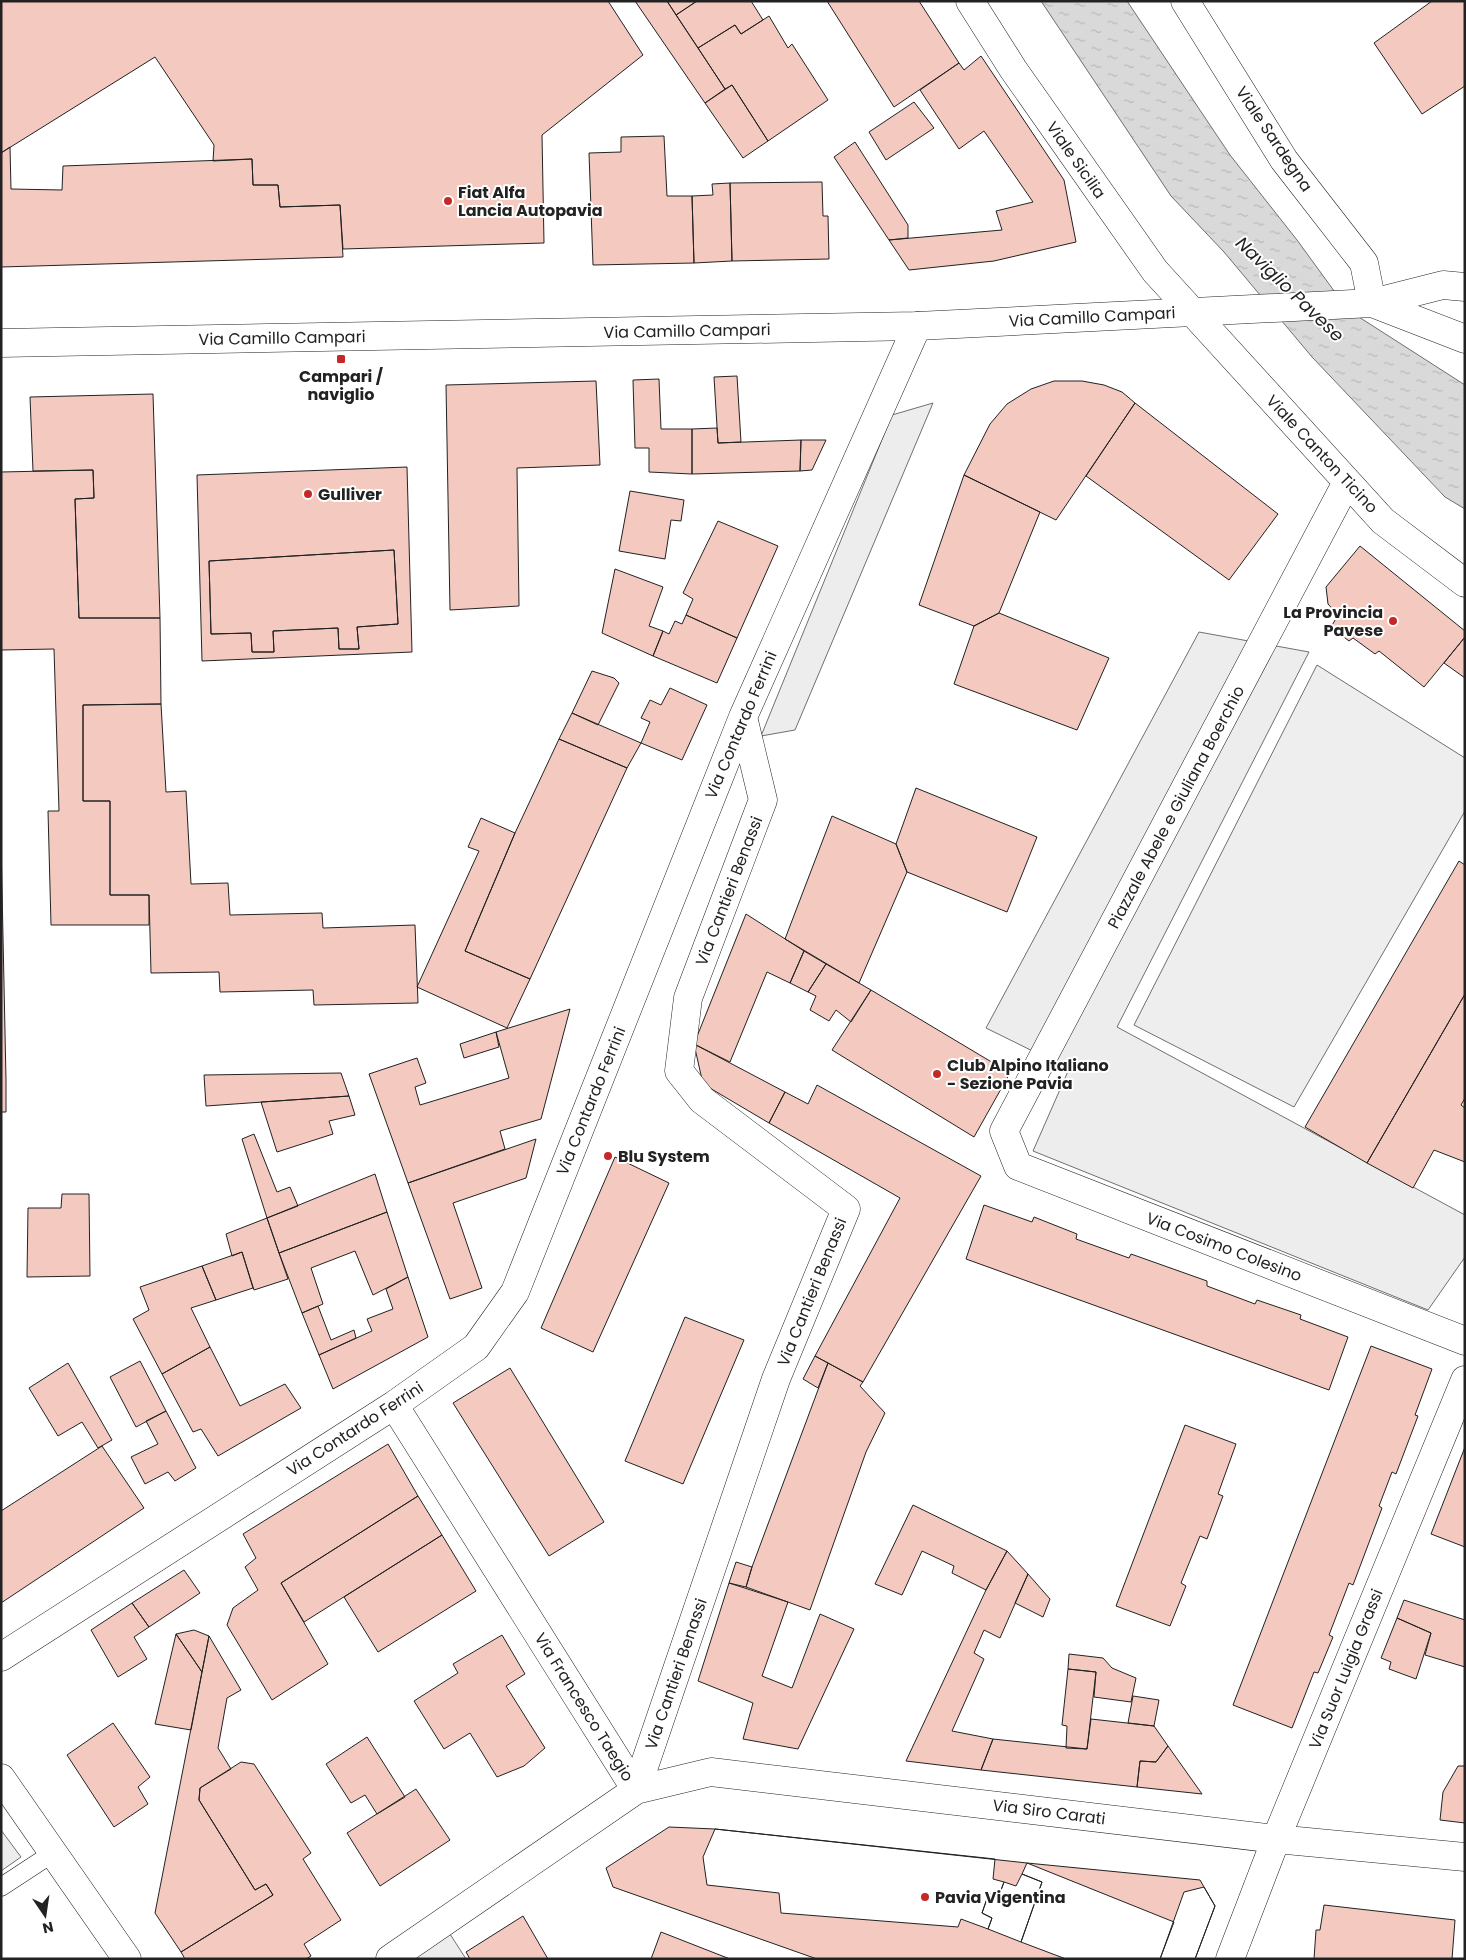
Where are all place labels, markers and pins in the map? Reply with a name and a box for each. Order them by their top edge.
place label: Fiat Alfa Lancia Autopavia [458,181,603,222]
marker: Fiat Alfa Lancia Autopavia [442,195,454,207]
marker: Campari / naviglio [335,353,347,365]
place label: Campari / naviglio [299,365,384,406]
place label: Gulliver [318,483,382,506]
marker: Gulliver [302,488,314,500]
place label: La Provincia Pavese [1283,601,1383,642]
marker: La Provincia Pavese [1387,615,1399,627]
place label: Club Alpino Italiano - Sezione Pavia [947,1054,1109,1095]
marker: Club Alpino Italiano - Sezione Pavia [931,1068,943,1080]
place label: Blu System [618,1145,710,1168]
marker: Blu System [602,1150,614,1162]
place label: Pavia Vigentina [935,1886,1066,1909]
marker: Pavia Vigentina [919,1891,931,1903]

